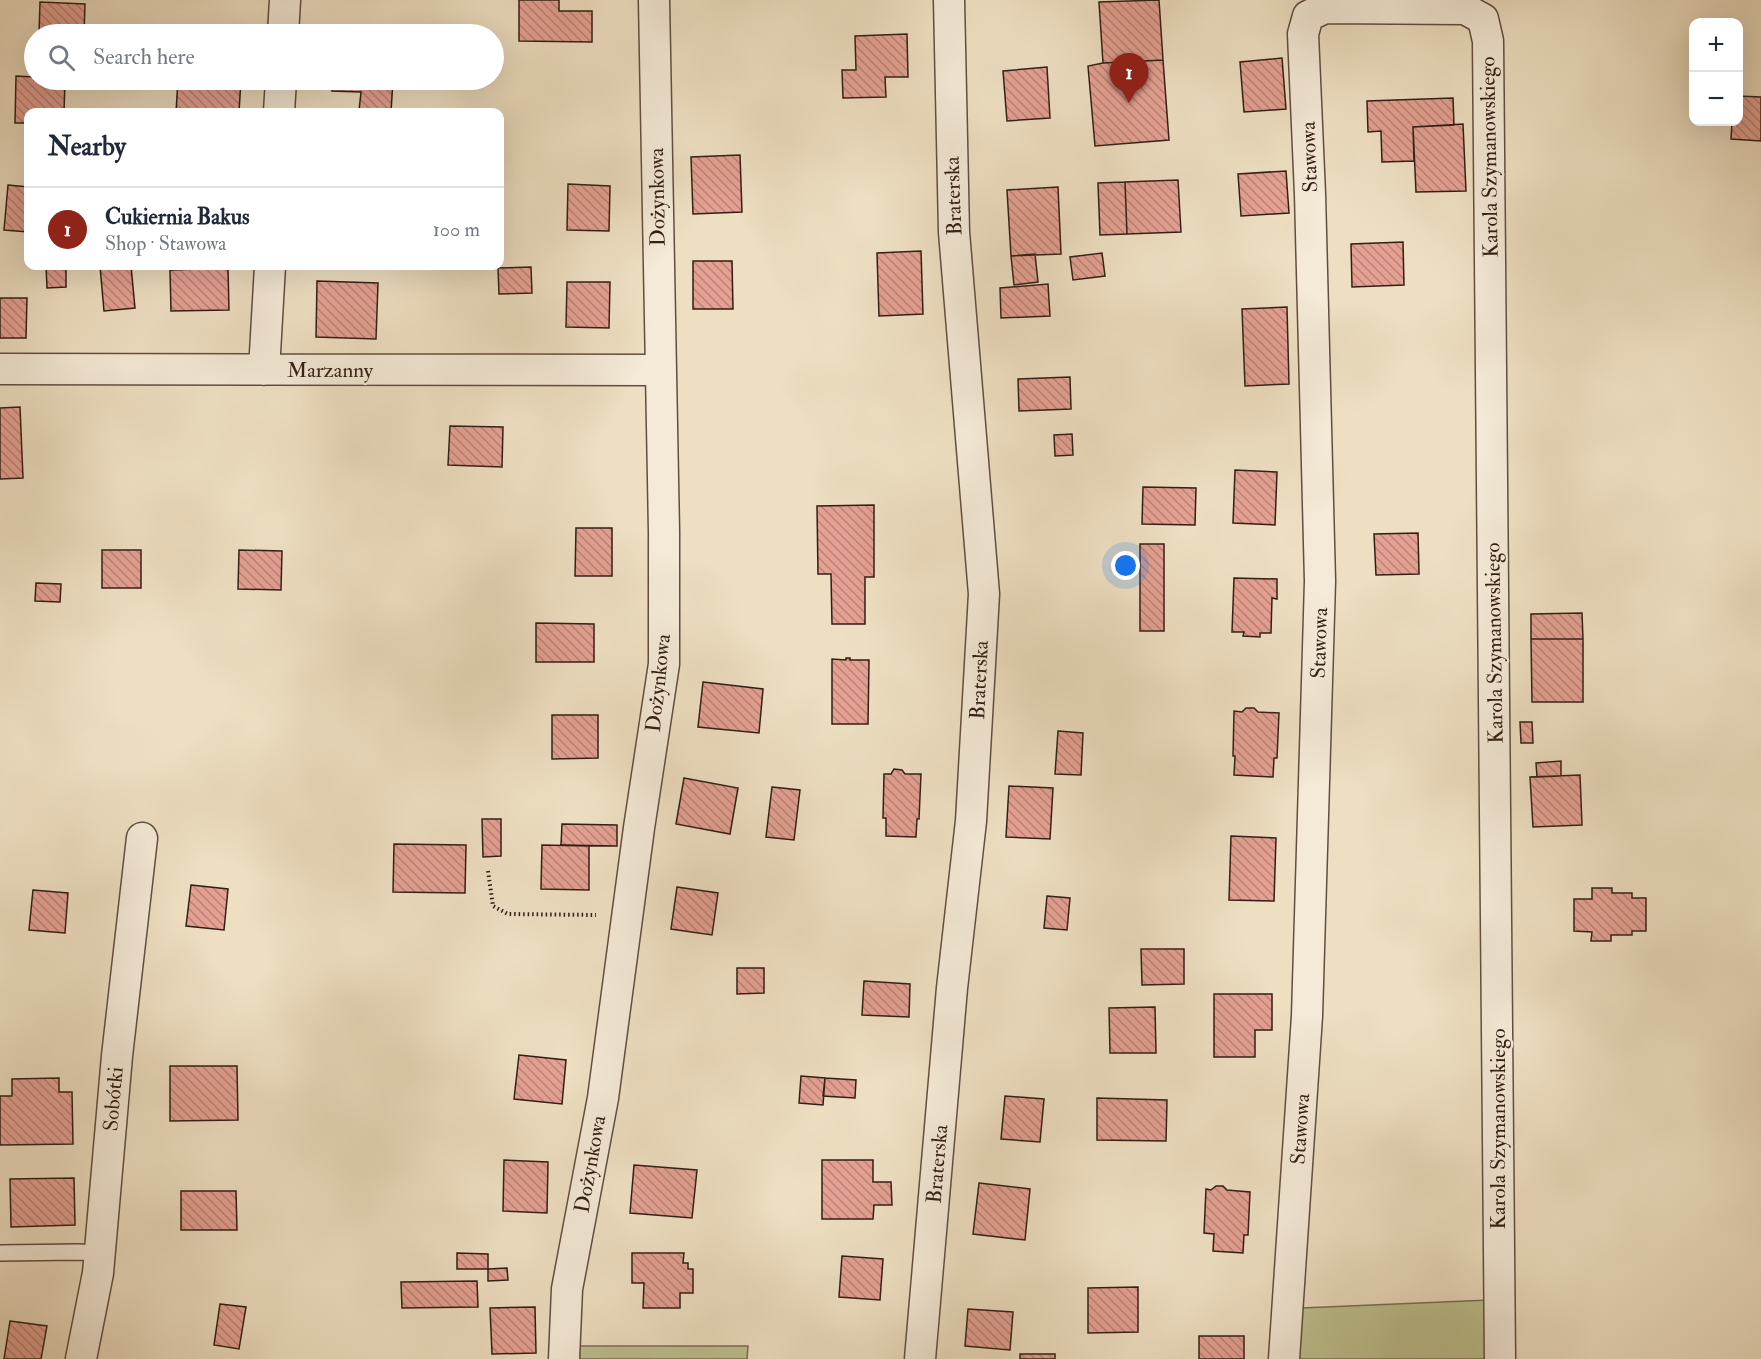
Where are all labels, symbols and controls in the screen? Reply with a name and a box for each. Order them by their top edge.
map controls [1689,18,1743,126]
button: + [1689,18,1743,72]
search box [24,24,504,90]
icon: search [45,41,78,74]
text: Search here [93,43,195,71]
pin: 1 [1110,54,1148,103]
street label: Karola Szymanowskiego [1474,56,1505,258]
button: − [1689,72,1743,126]
street label: Stawowa [1295,121,1324,193]
text: Nearby [48,131,126,163]
street label: Dożynkowa [643,147,672,247]
street label: Braterska [939,156,968,236]
text: Cukiernia Bakus [105,203,250,231]
text: 1 [64,217,71,242]
text: 100 m [433,217,480,242]
text: Shop · Stawowa [105,231,227,256]
street label: Marzanny [287,357,374,384]
street label: Karola Szymanowskiego [1479,542,1510,744]
your location [1111,551,1140,580]
street label: Stawowa [1305,607,1334,679]
street label: Dożynkowa [640,632,677,734]
street label: Braterska [964,639,995,720]
street label: Karola Szymanowskiego [1485,1028,1512,1230]
street label: Sobótki [97,1065,130,1132]
street label: Stawowa [1285,1092,1316,1166]
street label: Dożynkowa [569,1113,612,1215]
street label: Braterska [921,1123,954,1205]

